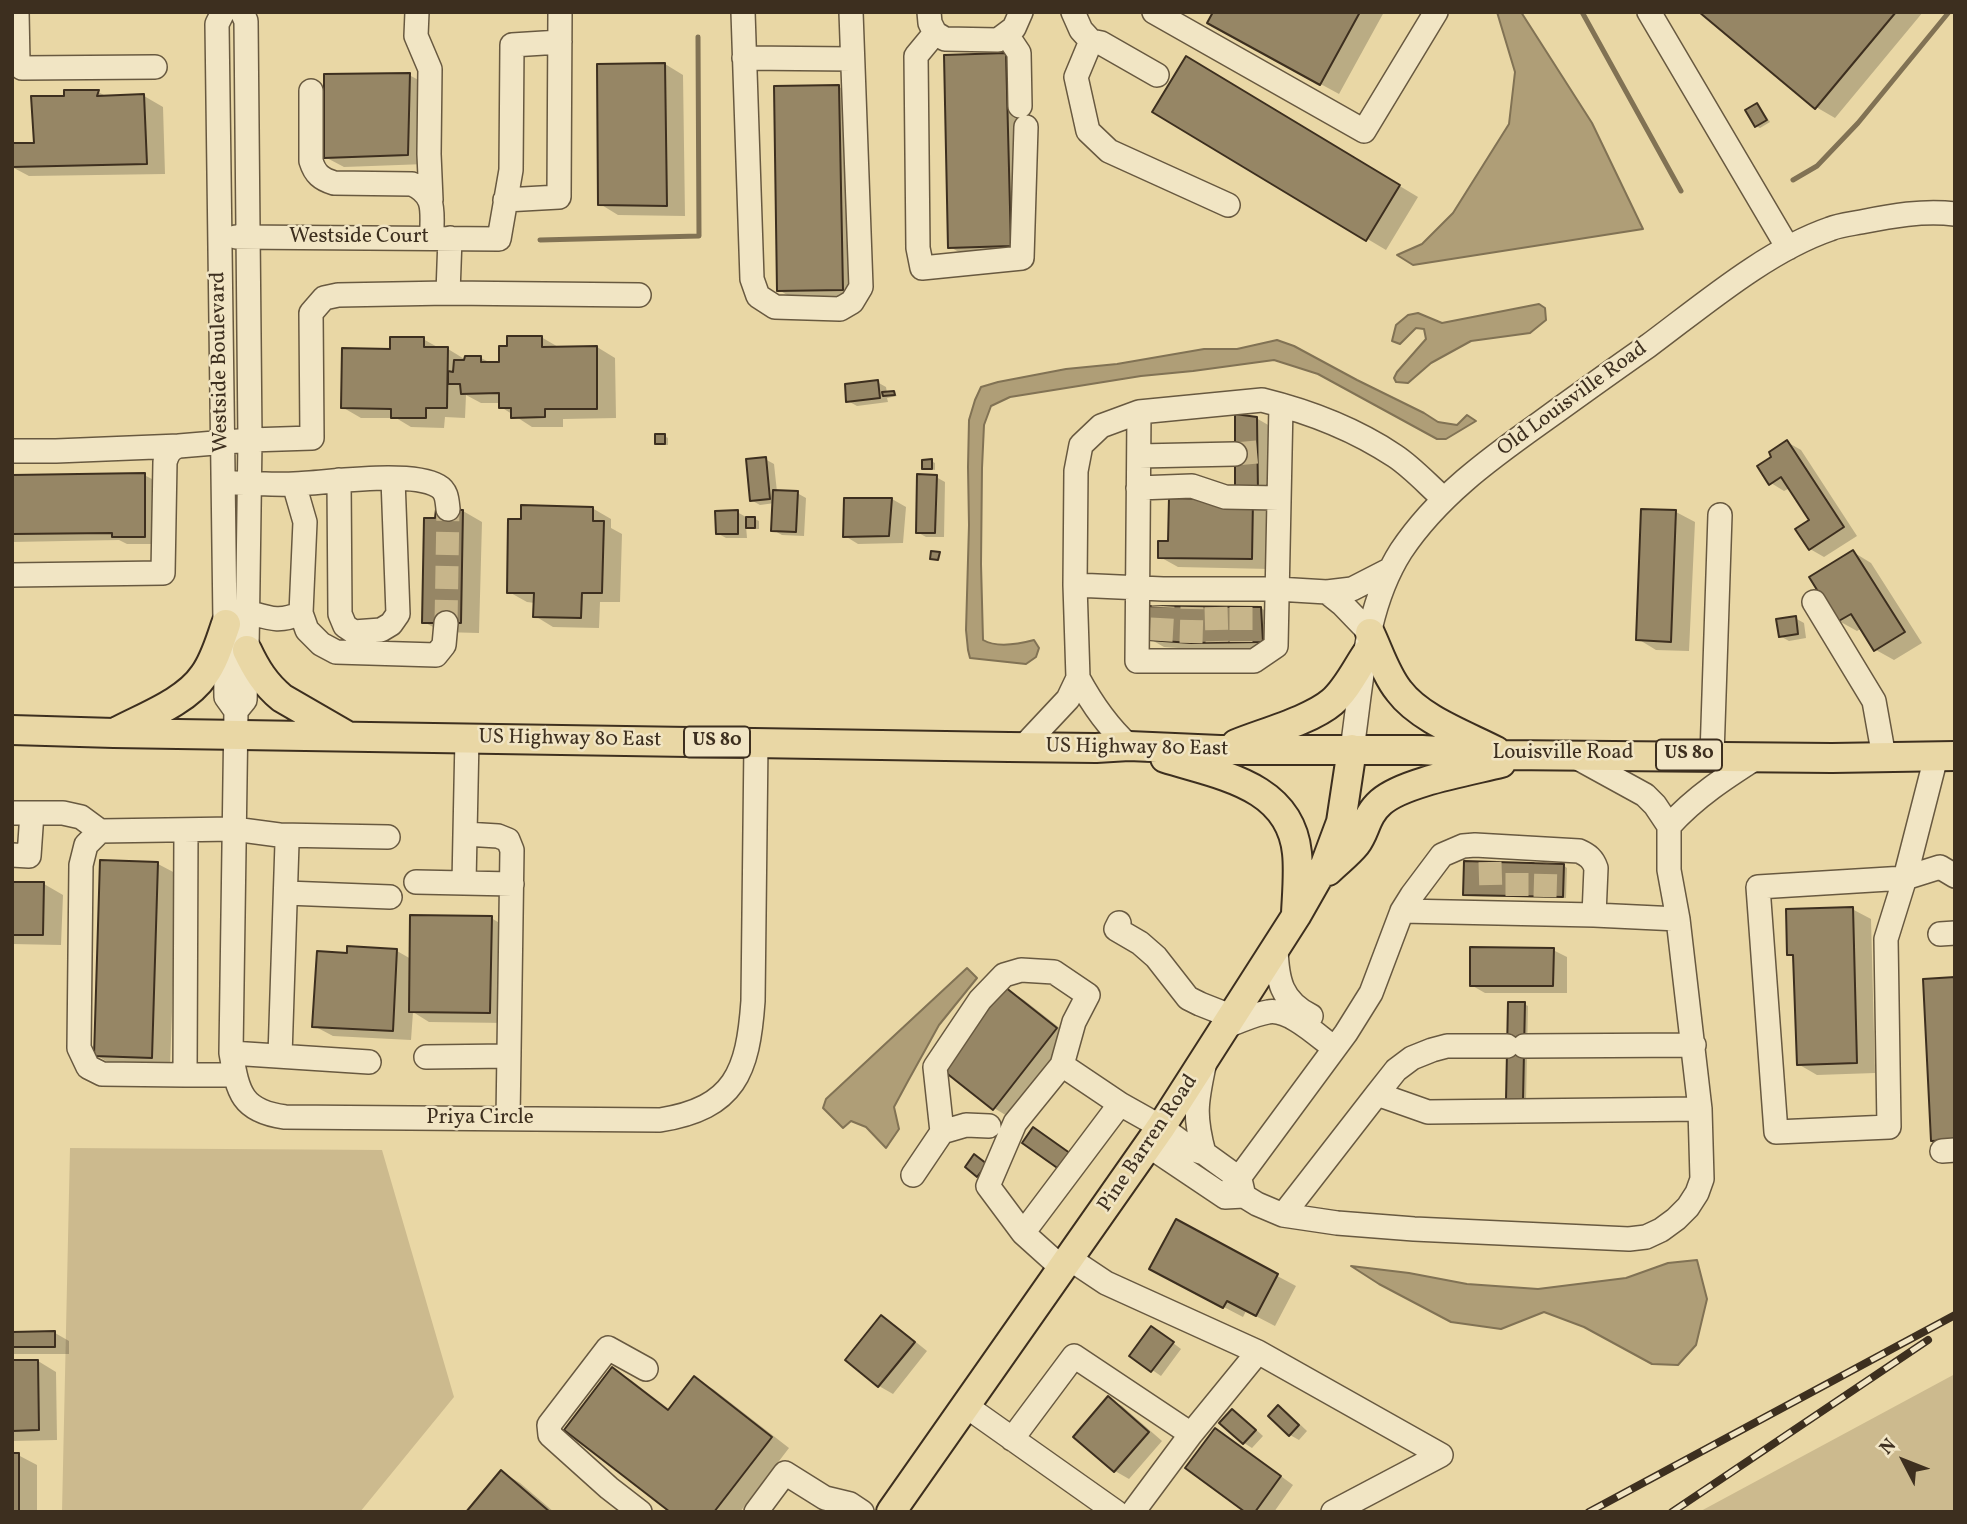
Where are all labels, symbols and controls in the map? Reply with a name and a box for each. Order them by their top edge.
street label: Westside Court [289,225,429,251]
street label: Westside Boulevard [207,271,235,453]
street label: Old Louisville Road [1493,337,1653,463]
street label: US Highway 80 East [478,726,662,754]
road number: US 80 [684,726,750,758]
street label: US Highway 80 East [1045,735,1229,763]
road number: US 80 [1656,740,1722,770]
street label: Louisville Road [1492,741,1634,767]
street label: Pine Barren Road [1094,1070,1204,1218]
street label: Priya Circle [426,1106,534,1132]
north arrow [1869,1426,1939,1496]
text: N [1874,1433,1903,1461]

